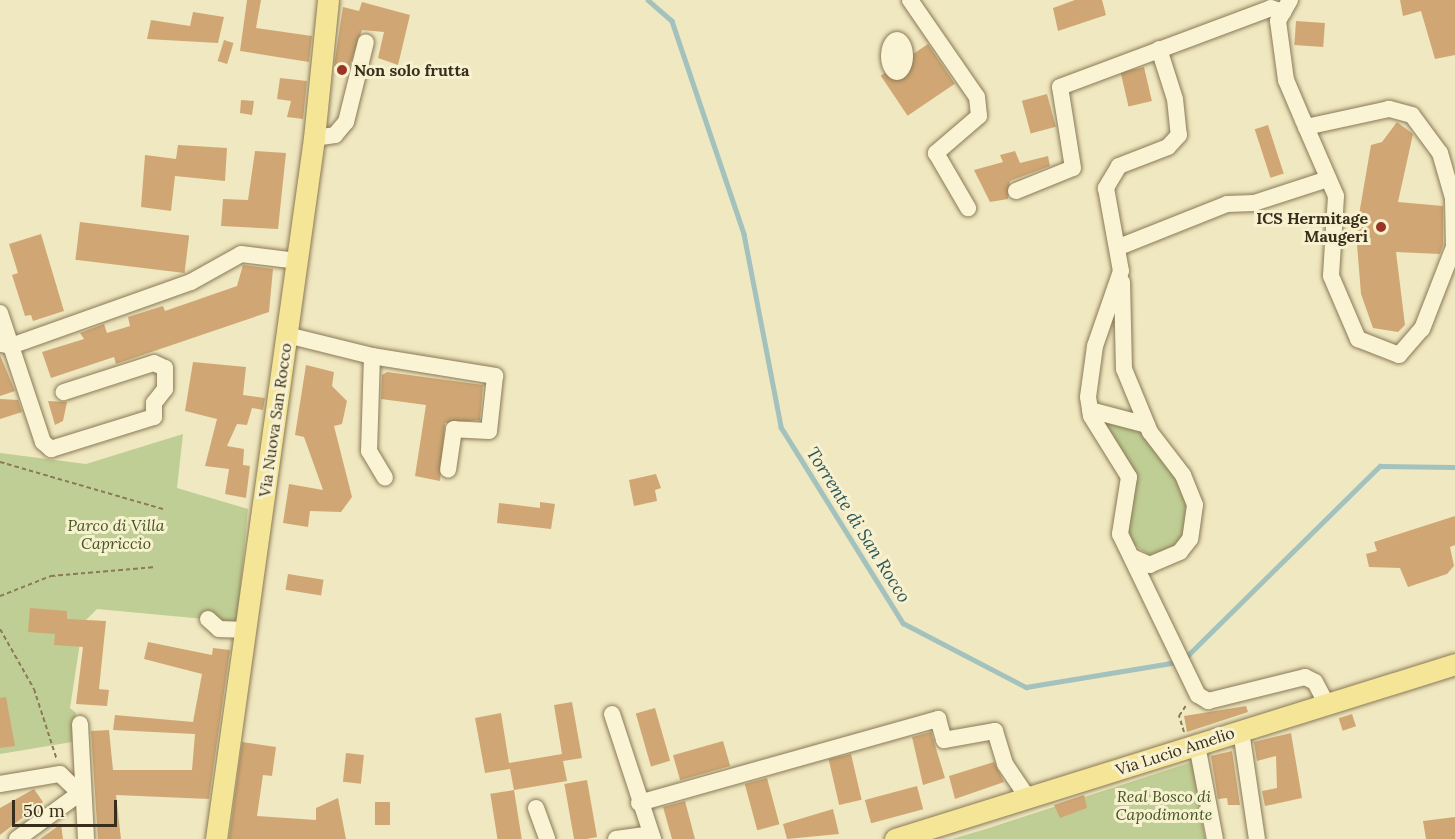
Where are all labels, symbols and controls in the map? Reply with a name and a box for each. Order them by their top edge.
place label: Non solo frutta [354,60,469,80]
marker: Non solo frutta [335,63,349,77]
place label: ICS Hermitage Maugeri [1256,208,1368,246]
marker: ICS Hermitage Maugeri [1372,218,1390,236]
street label: Via Nuova San Rocco [255,342,295,498]
water label: Torrente di San Rocco [801,443,915,607]
park label: Parco di Villa Capriccio [67,515,165,553]
street label: Via Lucio Amelio [1113,723,1237,779]
park label: Real Bosco di Capodimonte [1116,786,1212,824]
scale bar [15,788,120,826]
text: 50 m [23,799,65,822]

